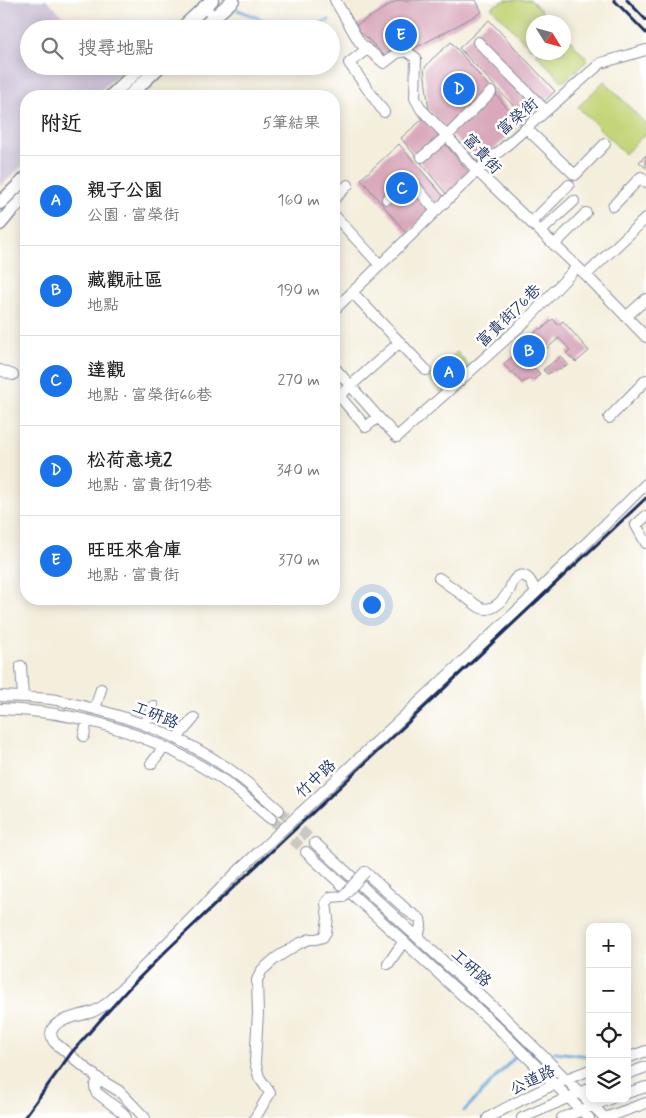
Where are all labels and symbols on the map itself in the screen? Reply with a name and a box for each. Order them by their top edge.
north arrow [526,15,571,60]
pin: E [385,16,417,54]
pin: D [443,70,475,108]
street label: 富榮街 [493,93,543,141]
street label: 富貴街 [458,129,506,179]
pin: C [386,169,418,207]
street label: 富貴街76巷 [472,280,546,352]
pin: B [513,332,545,370]
pin: A [433,353,465,391]
your location [359,592,385,618]
street label: 工研路 [129,697,182,734]
street label: 竹中路 [291,755,341,803]
street label: 工研路 [446,944,496,992]
street label: 公道路 [506,1060,559,1100]

